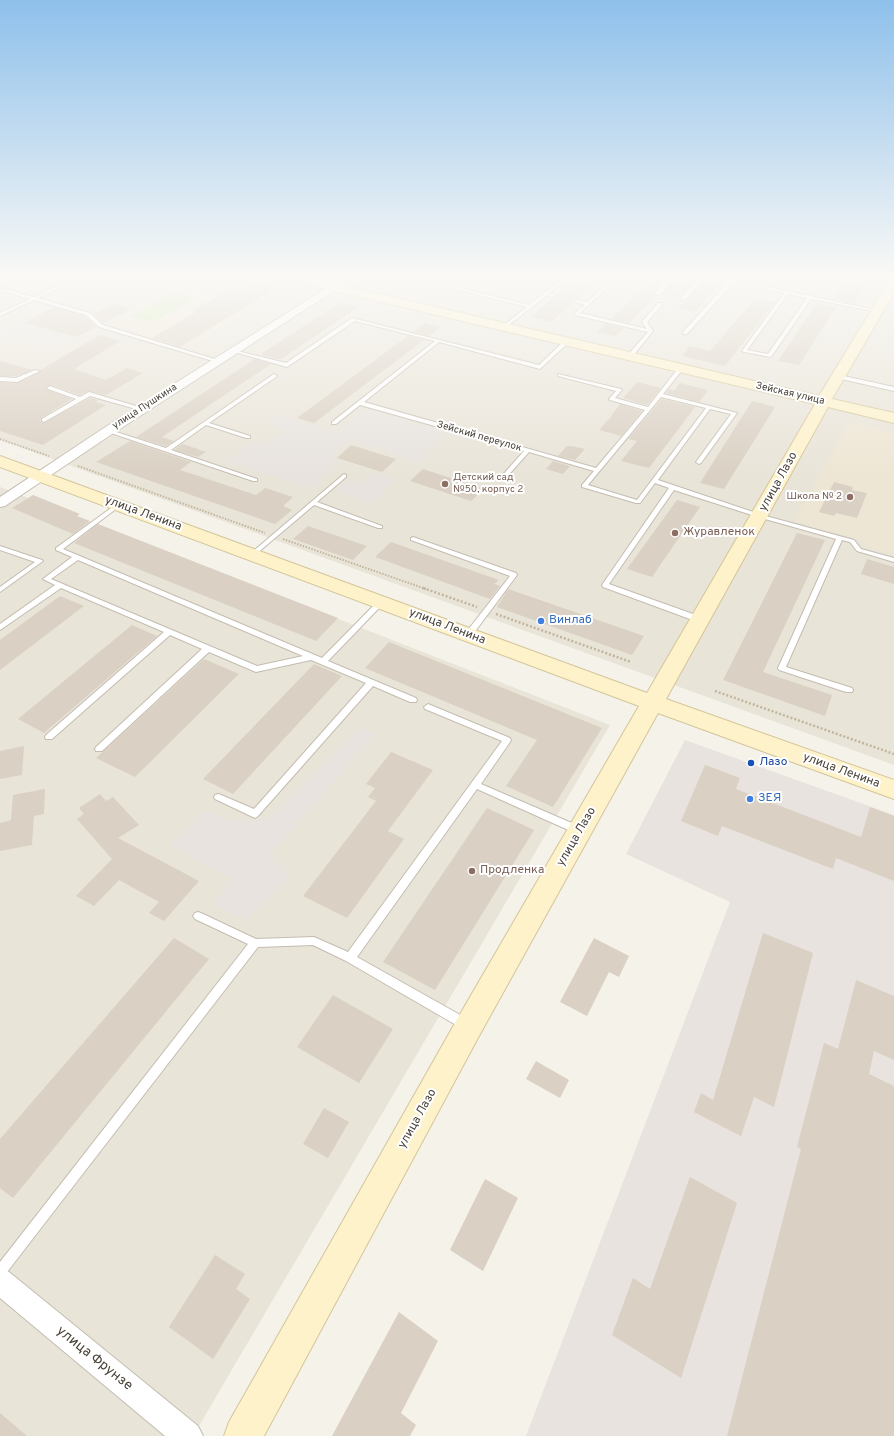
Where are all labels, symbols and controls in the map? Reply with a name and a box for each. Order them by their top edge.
street label: Зейская улица [754,380,826,408]
street label: улица Пушкина [111,382,179,432]
street label: Зейский переулок [435,419,523,455]
street label: улица Лазо [757,450,801,514]
place label: Детский сад №50, корпус 2 [453,472,523,496]
marker: Детский сад №50, корпус 2 [440,479,450,489]
place label: Школа № 2 [786,491,842,503]
marker: Школа № 2 [845,492,855,502]
street label: улица Ленина [102,493,184,535]
place label: Журавленок [683,526,755,540]
marker: Журавленок [670,528,680,538]
street label: улица Ленина [407,606,487,648]
place label: Винлаб [549,614,592,628]
marker: Винлаб [536,616,546,626]
street label: улица Ленина [800,750,882,792]
place label: Лазо [759,756,787,770]
marker: Лазо [746,758,756,768]
place label: ЗЕЯ [758,792,781,806]
marker: ЗЕЯ [745,794,755,804]
street label: улица Лазо [554,805,600,869]
place label: Продленка [480,864,544,878]
marker: Продленка [467,866,477,876]
street label: улица Лазо [396,1087,440,1151]
street label: улица Фрунзе [52,1323,136,1395]

